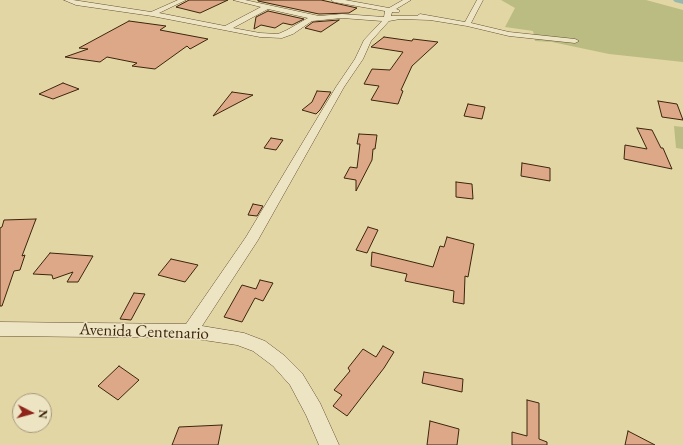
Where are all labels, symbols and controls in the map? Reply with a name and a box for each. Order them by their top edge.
street label: Avenida Centenario [79,320,209,344]
north arrow [12,393,52,433]
text: N [36,409,50,419]

